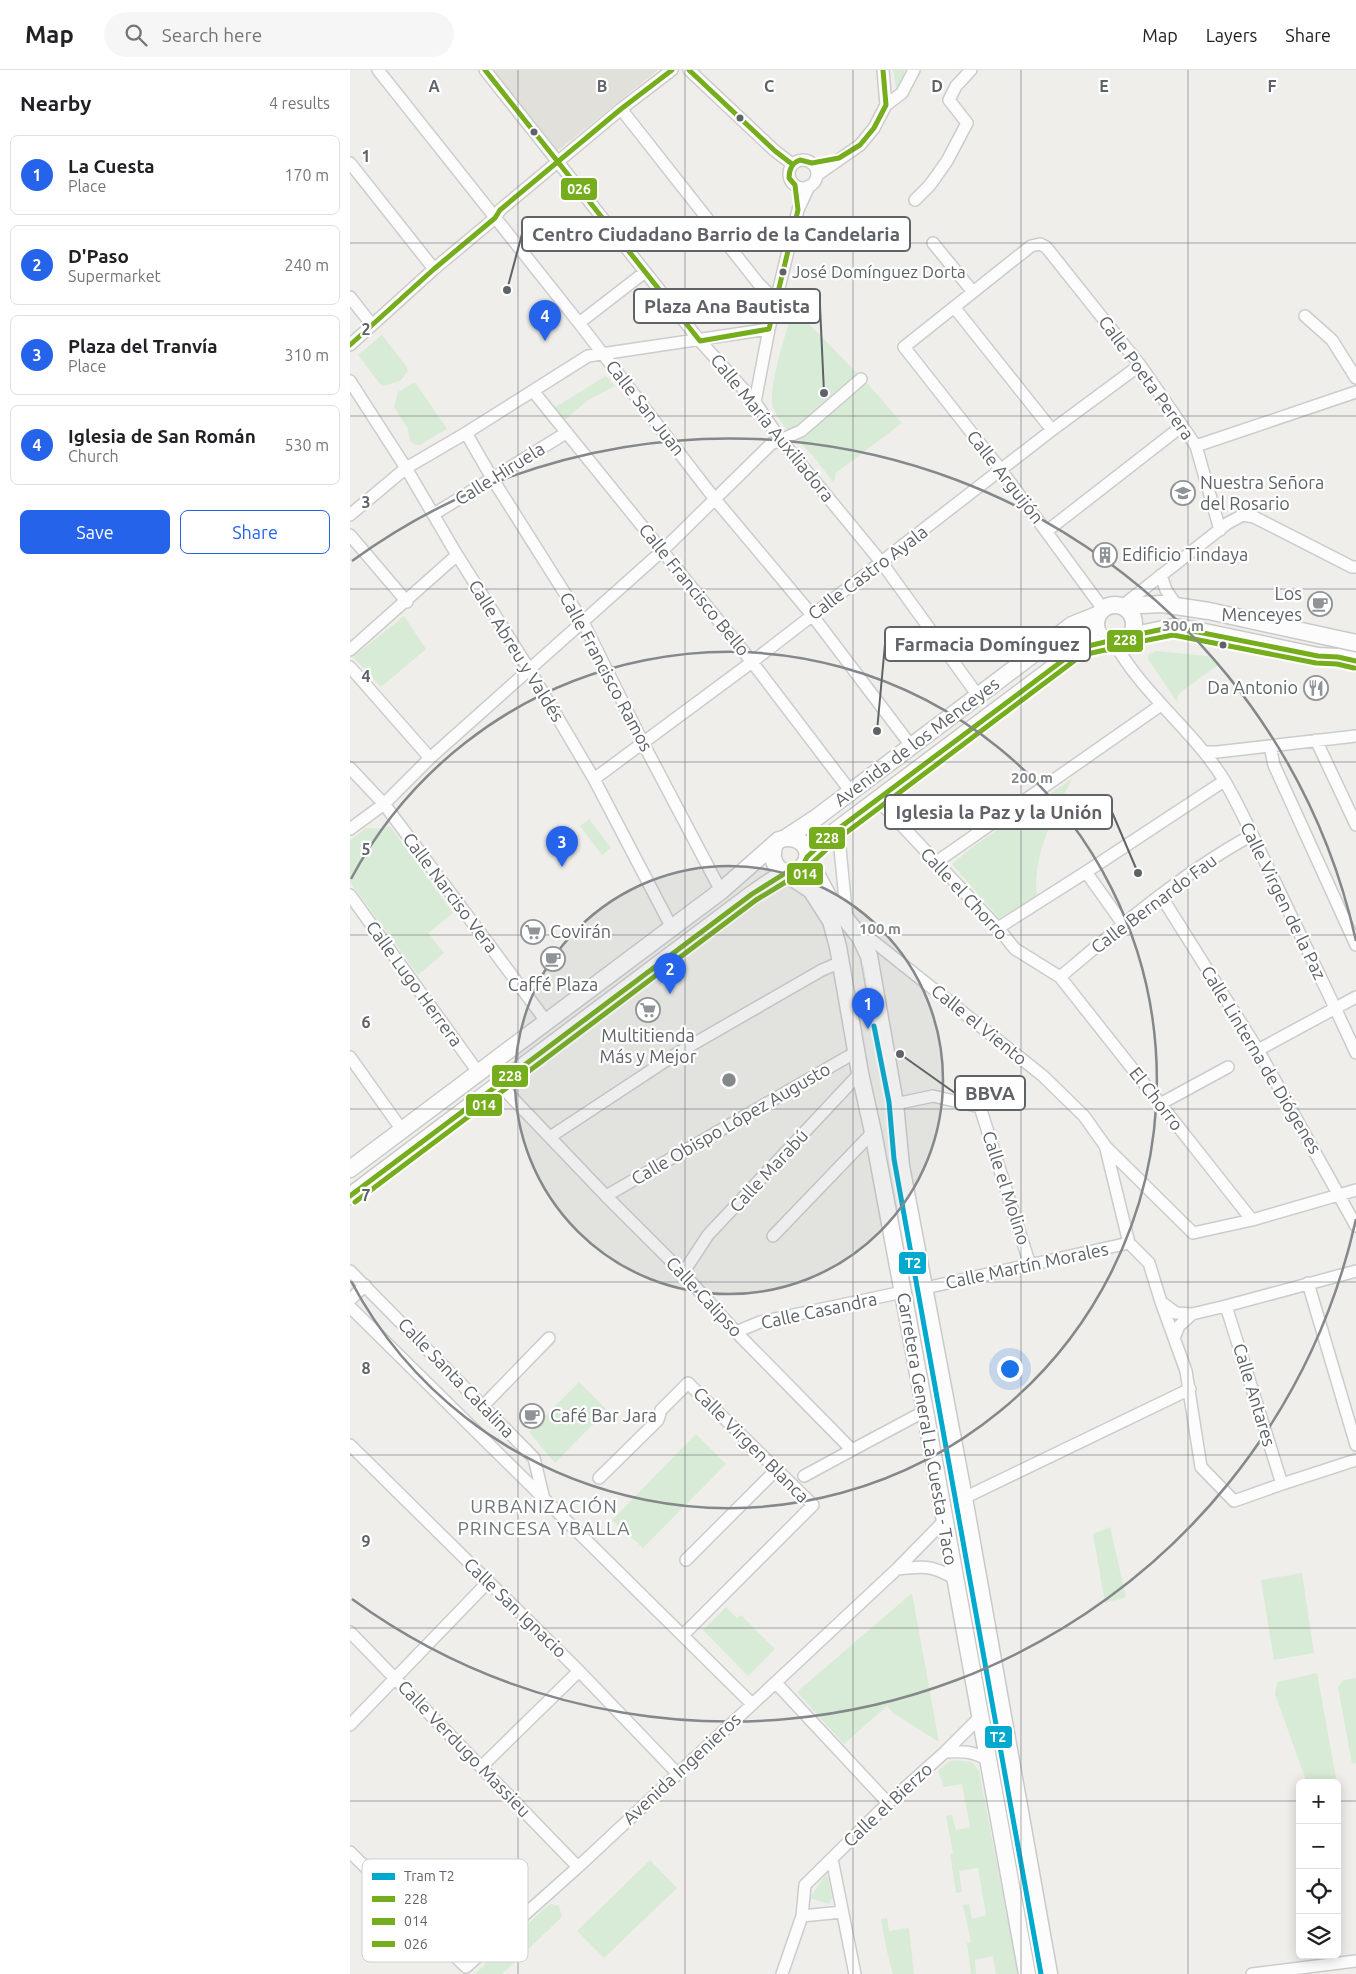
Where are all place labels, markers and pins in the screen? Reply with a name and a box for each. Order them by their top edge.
unlabelled marker [735,113,745,123]
unlabelled marker [529,127,539,137]
callout: Centro Ciudadano Barrio de la Candelaria [522,217,910,251]
place label: José Domínguez Dorta [792,262,966,281]
marker: José Domínguez Dorta [778,267,788,277]
callout: Plaza Ana Bautista [634,289,820,323]
pin: 4 [529,300,561,341]
place label: Nuestra Señora del Rosario [1200,472,1324,513]
school or university icon: Nuestra Señora del Rosario [1170,480,1196,506]
building icon: Edificio Tindaya [1092,542,1118,568]
place label: Edificio Tindaya [1122,544,1248,564]
place label: Los Menceyes [1222,583,1302,624]
cafe icon: Los Menceyes [1307,591,1333,617]
callout: Farmacia Domínguez [885,627,1090,661]
unlabelled marker [1218,640,1228,650]
restaurant icon: Da Antonio [1303,675,1329,701]
place label: Da Antonio [1207,677,1298,697]
callout: Iglesia la Paz y la Unión [885,795,1112,829]
pin: 3 [546,826,578,867]
supermarket icon: Covirán [520,919,546,945]
place label: Covirán [550,921,611,941]
cafe icon: Caffé Plaza [540,946,566,972]
pin: 2 [654,953,686,994]
place label: Caffé Plaza [508,974,598,994]
pin: 1 [852,988,884,1029]
supermarket icon: Multitienda Más y Mejor [635,997,661,1023]
place label: Multitienda Más y Mejor [600,1025,697,1066]
centre of rings [720,1071,738,1089]
callout: BBVA [955,1076,1025,1110]
cafe icon: Café Bar Jara [519,1403,545,1429]
place label: Café Bar Jara [550,1405,657,1425]

